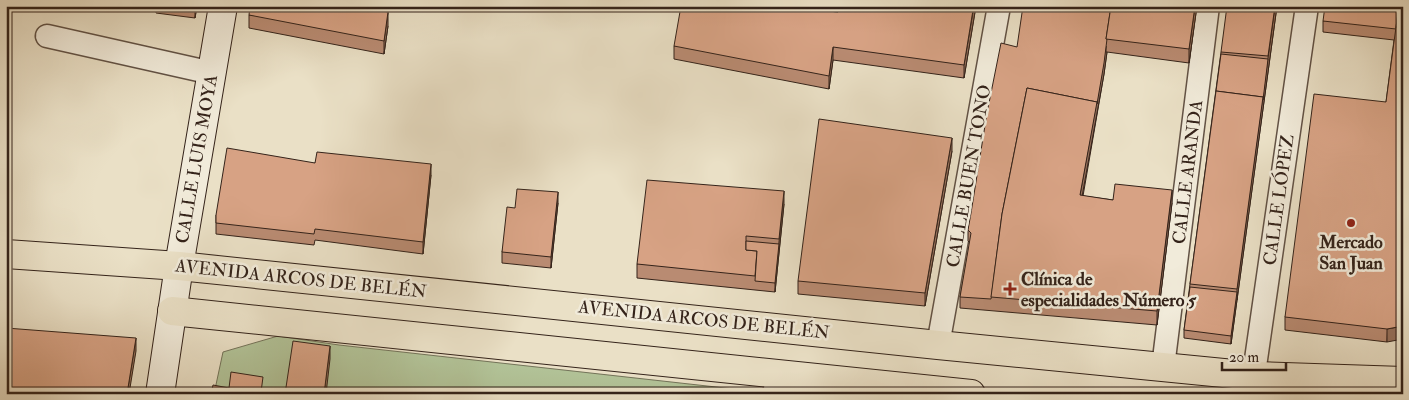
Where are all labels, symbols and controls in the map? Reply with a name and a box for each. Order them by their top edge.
street label: CALLE LUIS MOYA [171,72,223,245]
street label: CALLE BUEN TONO [942,83,996,269]
street label: CALLE ARANDA [1168,98,1208,245]
street label: CALLE LÓPEZ [1258,133,1300,267]
marker: Mercado San Juan [1345,217,1357,229]
place label: Mercado San Juan [1318,231,1383,275]
street label: AVENIDA ARCOS DE BELÉN [173,254,428,304]
place label: Clínica de especialidades Número 5 [1021,268,1197,312]
marker: Clínica de especialidades Número 5 [1003,282,1017,296]
street label: AVENIDA ARCOS DE BELÉN [576,295,831,345]
scale bar [1222,340,1285,372]
text: 20 m [1229,348,1259,367]

